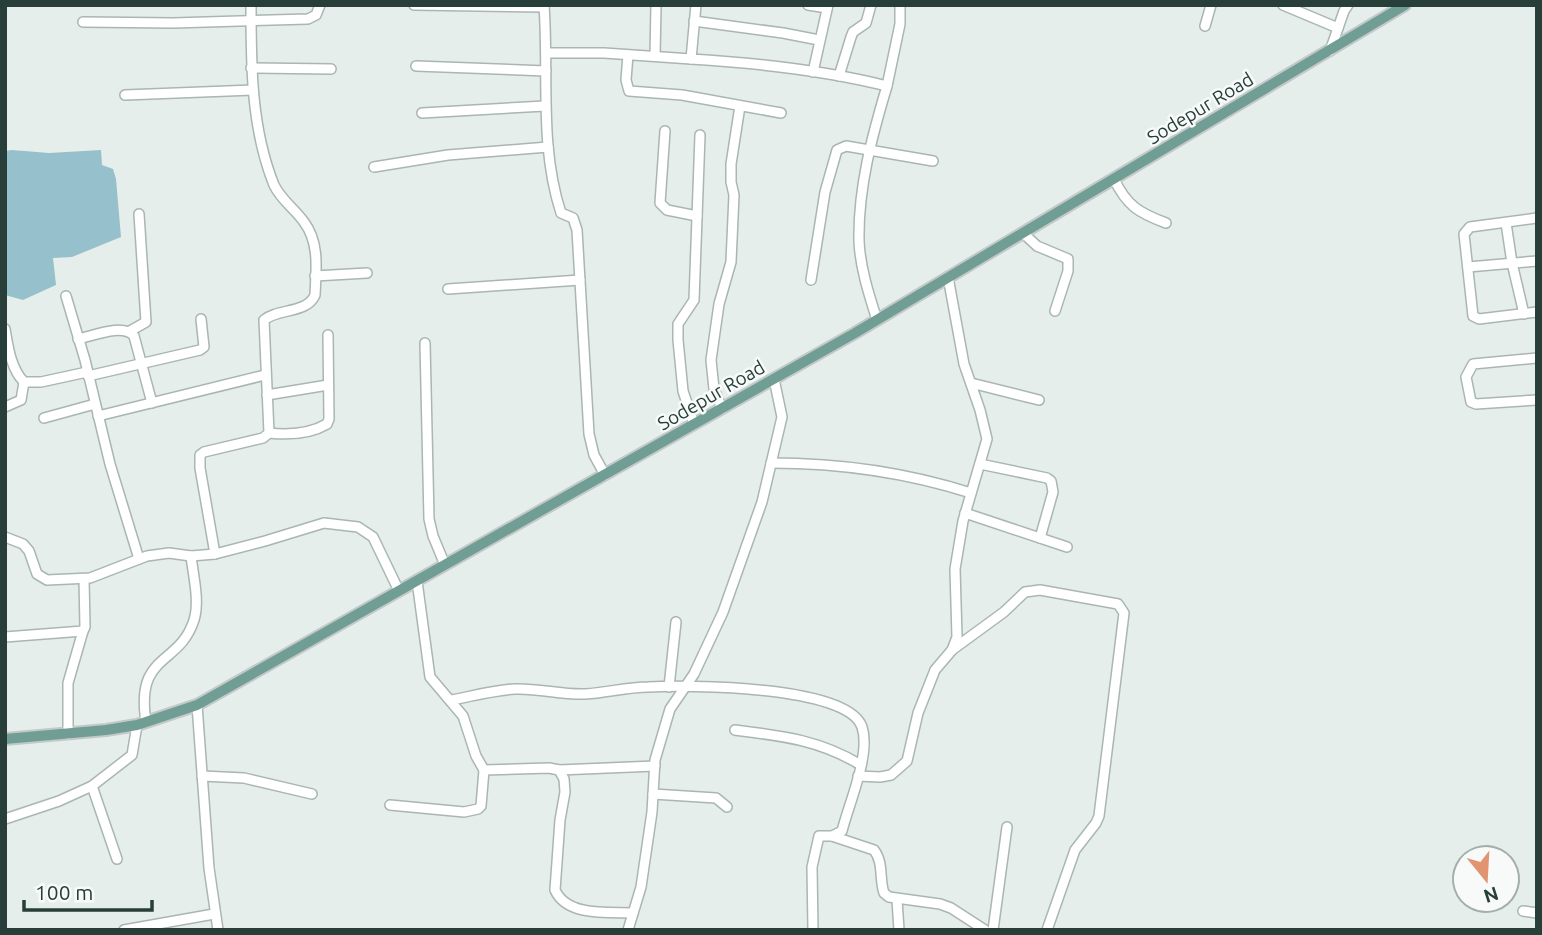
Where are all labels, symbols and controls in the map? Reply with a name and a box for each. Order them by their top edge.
street label: Sodepur Road [1143,68,1257,148]
street label: Sodepur Road [654,355,768,435]
north arrow [1451,844,1521,914]
scale bar [24,869,152,913]
text: 100 m [35,880,93,904]
text: N [1481,883,1501,908]

